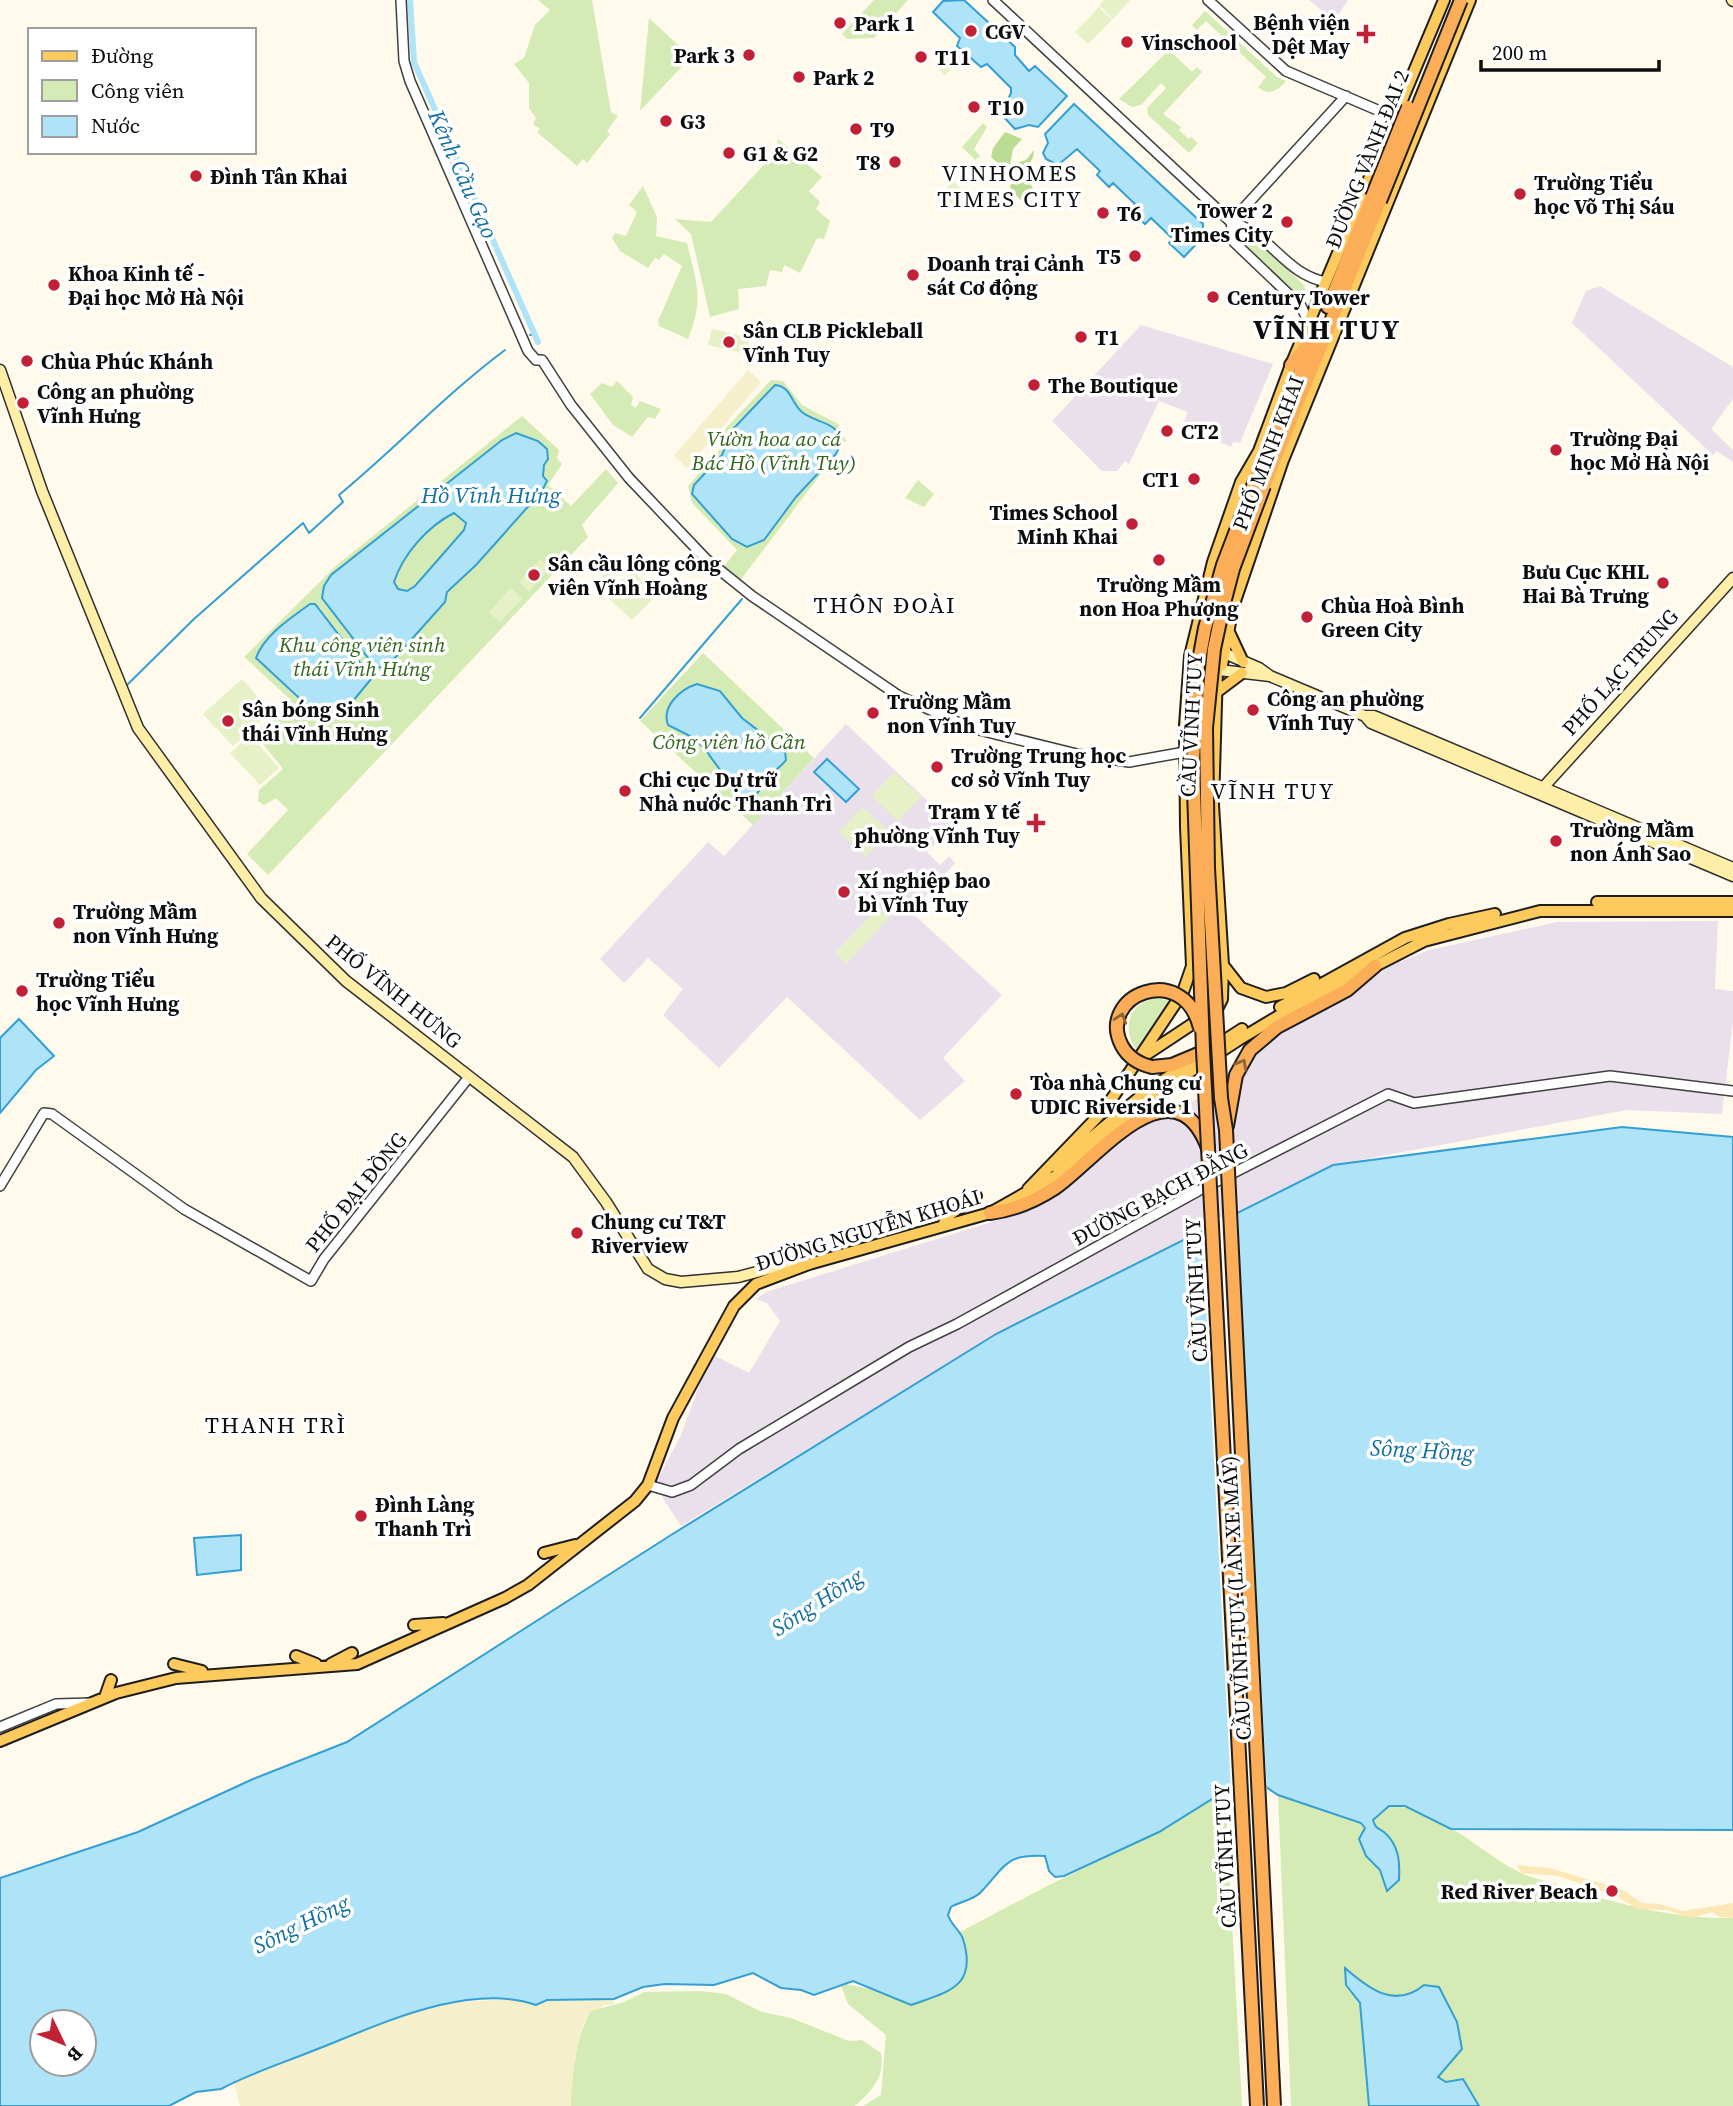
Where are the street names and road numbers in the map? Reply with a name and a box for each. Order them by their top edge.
street label: ĐƯỜNG VÀNH ĐAI 2 [1318,66,1416,252]
street label: PHỐ MINH KHAI [1225,372,1311,534]
street label: PHỐ LẠC TRUNG [1555,602,1685,742]
street label: CẦU VĨNH TUY [1173,651,1209,798]
street label: PHỐ VĨNH HƯNG [320,927,468,1055]
street label: PHỐ ĐẠI ĐỒNG [299,1126,413,1258]
street label: ĐƯỜNG BẠCH ĐẰNG [1067,1135,1253,1253]
street label: ĐƯỜNG NGUYỄN KHOÁI [752,1182,984,1278]
street label: CẦU VĨNH TUY [1178,1216,1214,1363]
street label: CẦU VĨNH TUY (LÀN XE MÁY) [1214,1455,1258,1741]
street label: CẦU VĨNH TUY [1207,1782,1243,1929]

